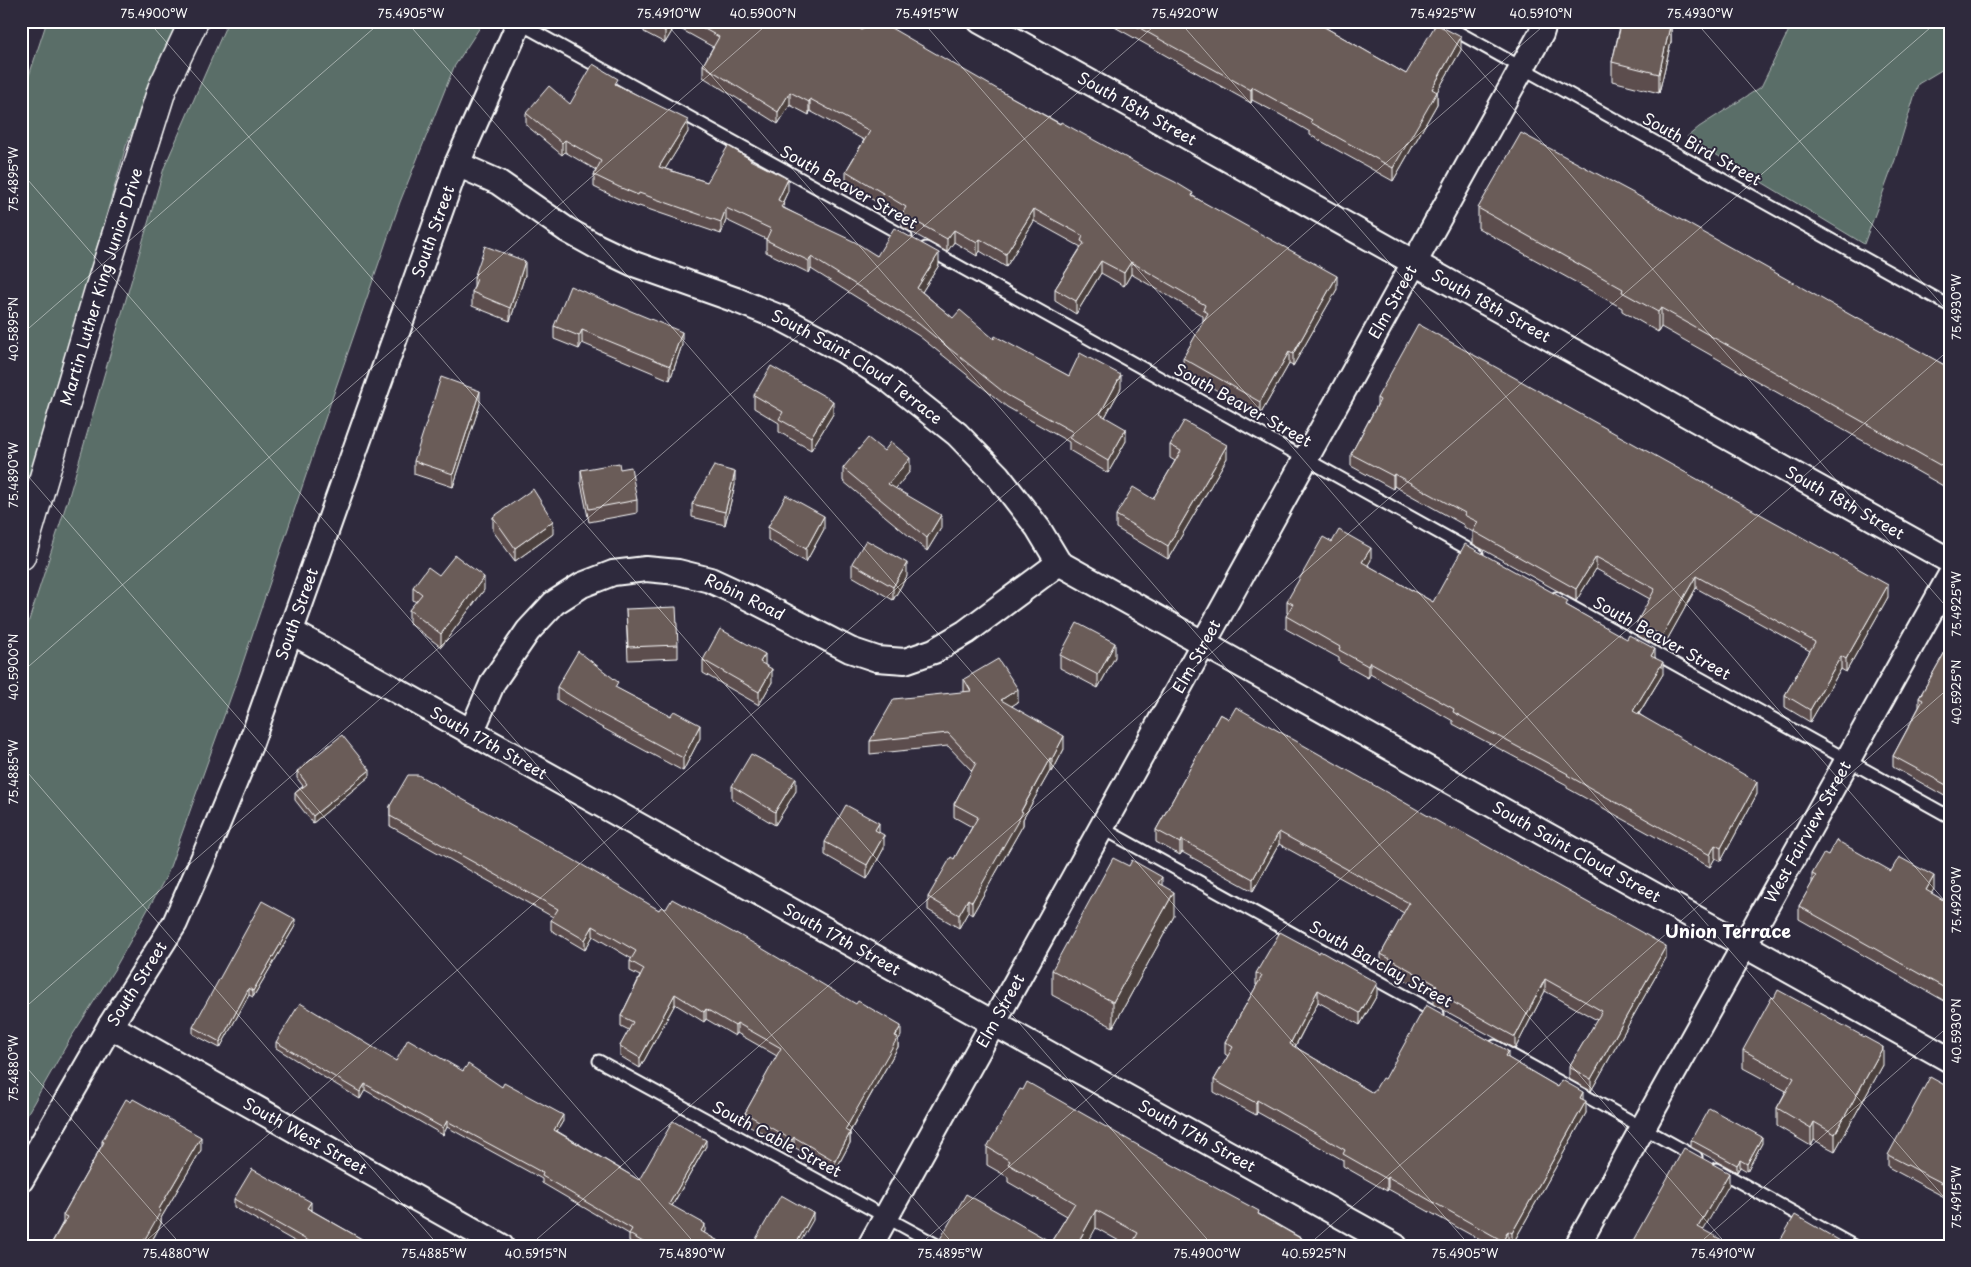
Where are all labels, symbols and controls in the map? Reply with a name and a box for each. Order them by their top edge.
text: 75.4900°W [120,4,188,22]
text: 75.4905°W [378,4,445,22]
text: 75.4910°W [637,4,702,22]
text: 40.5900°N [730,4,796,22]
text: 75.4915°W [895,4,959,22]
text: 75.4920°W [1152,4,1219,22]
text: 75.4925°W [1410,4,1476,22]
text: 40.5910°N [1509,4,1573,22]
text: 75.4930°W [1667,4,1734,22]
street label: South 18th Street [1074,65,1202,150]
street label: South Bird Street [1639,106,1767,191]
street label: South Beaver Street [776,138,923,234]
text: 75.4895°W [4,146,22,212]
street label: Martin Luther King Junior Drive [53,164,148,408]
street label: South Street [405,181,460,280]
street label: Elm Street [1361,260,1422,343]
street label: South 18th Street [1428,262,1555,347]
text: 75.4930°W [1947,273,1965,340]
text: 40.5895°N [4,297,22,361]
street label: South Saint Cloud Terrace [768,302,948,429]
street label: South Beaver Street [1170,356,1317,452]
text: 75.4890°W [4,441,22,508]
street label: South 18th Street [1782,459,1909,544]
street label: South Street [268,564,323,663]
street label: Robin Road [701,566,789,626]
text: 75.4925°W [1947,571,1965,637]
street label: South Beaver Street [1589,589,1736,685]
street label: Elm Street [1165,614,1226,697]
text: 40.5900°N [4,634,22,700]
text: 40.5925°N [1947,660,1965,724]
street label: South 17th Street [426,700,552,784]
text: 75.4885°W [4,739,22,805]
street label: West Fairview Street [1757,755,1856,907]
street label: South Saint Cloud Street [1489,794,1666,908]
text: 75.4920°W [1947,866,1965,933]
street label: South 17th Street [779,896,905,980]
street label: South Barclay Street [1306,914,1457,1012]
district label: Union Terrace [1665,917,1791,944]
street label: South Street [100,936,172,1030]
street label: Elm Street [969,968,1030,1051]
text: 40.5930°N [1947,998,1965,1064]
text: 75.4880°W [4,1034,22,1101]
street label: South West Street [239,1090,372,1180]
street label: South 17th Street [1135,1093,1261,1177]
street label: South Cable Street [709,1094,847,1182]
text: 75.4915°W [1947,1165,1965,1229]
text: 75.4880°W [143,1244,210,1262]
text: 75.4885°W [401,1244,467,1262]
text: 40.5915°N [505,1244,567,1262]
text: 75.4890°W [659,1244,726,1262]
text: 75.4895°W [917,1244,983,1262]
text: 75.4900°W [1173,1244,1241,1262]
text: 40.5925°N [1282,1244,1346,1262]
text: 75.4905°W [1432,1244,1499,1262]
text: 75.4910°W [1691,1244,1756,1262]

